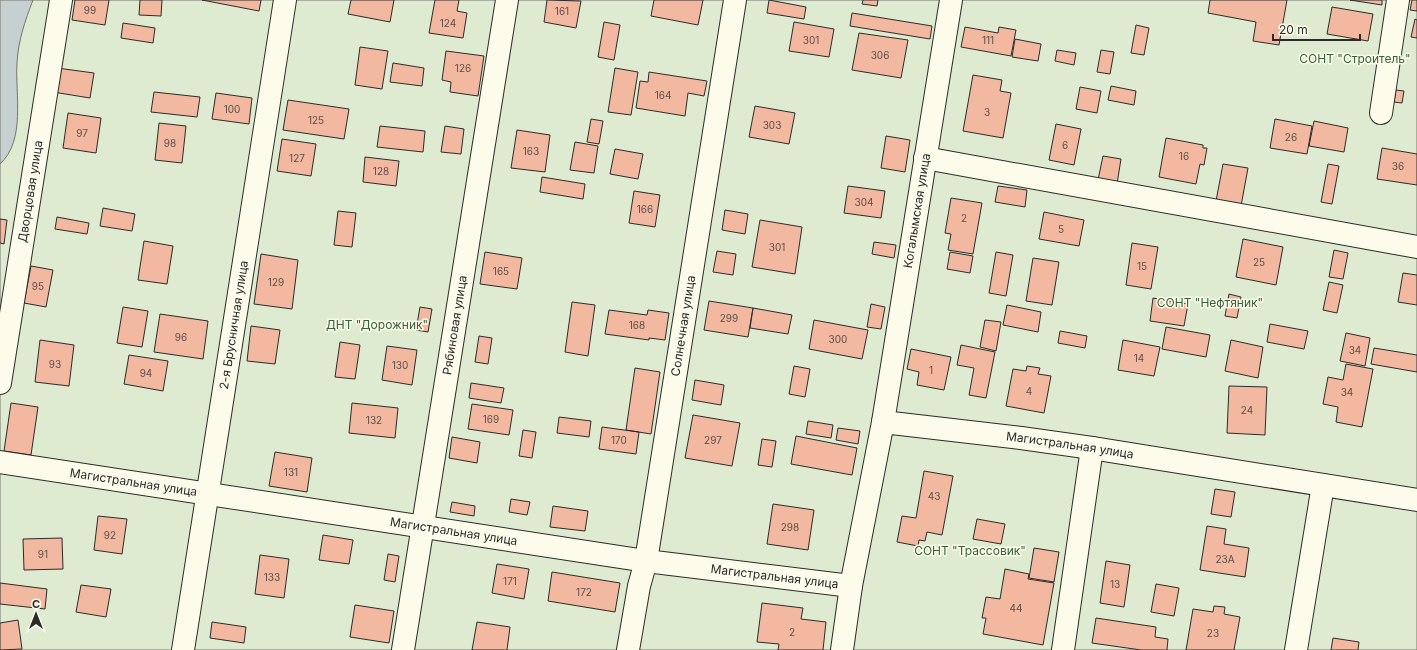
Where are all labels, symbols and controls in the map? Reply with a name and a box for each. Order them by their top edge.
house number: 99 [84,4,96,16]
house number: 161 [555,5,569,17]
scale bar [1273,16,1360,42]
house number: 124 [440,17,456,29]
text: 20 m [1279,22,1308,37]
house number: 301 [803,34,819,46]
house number: 111 [982,34,994,46]
house number: 306 [871,49,889,61]
park label: СОНТ "Строитель" [1299,51,1411,66]
house number: 126 [455,62,471,74]
house number: 164 [655,89,671,101]
house number: 100 [224,103,240,115]
house number: 3 [984,106,990,118]
house number: 125 [308,114,324,126]
house number: 303 [763,119,781,131]
house number: 97 [76,127,88,139]
house number: 26 [1285,131,1297,143]
house number: 98 [164,137,176,149]
street label: Дворцовая улица [14,139,46,244]
house number: 6 [1062,139,1068,151]
house number: 163 [523,145,539,157]
house number: 16 [1179,150,1189,162]
house number: 127 [289,152,305,164]
street label: Когалымская улица [900,152,933,269]
house number: 36 [1392,160,1404,172]
house number: 128 [373,165,389,177]
house number: 304 [855,196,873,208]
house number: 166 [637,203,653,215]
house number: 2 [961,212,967,224]
house number: 5 [1058,223,1064,235]
house number: 301 [769,241,785,253]
house number: 25 [1253,256,1265,268]
street label: 2-я Брусничная улица [216,259,251,390]
house number: 15 [1137,260,1147,272]
house number: 165 [493,265,509,277]
street label: Рябиновая улица [439,274,470,376]
street label: Солнечная улица [667,274,698,377]
house number: 129 [268,276,284,288]
house number: 95 [32,280,44,292]
park label: СОНТ "Нефтяник" [1157,295,1263,310]
house number: 299 [720,312,738,324]
park label: ДНТ "Дорожник" [326,317,428,332]
house number: 168 [629,319,645,331]
house number: 96 [175,331,187,343]
house number: 300 [829,333,847,345]
house number: 34 [1349,344,1361,356]
house number: 14 [1134,352,1144,364]
house number: 93 [49,358,61,370]
house number: 130 [392,359,408,371]
house number: 1 [929,364,933,376]
house number: 94 [140,367,152,379]
house number: 4 [1026,385,1032,397]
house number: 34 [1341,386,1353,398]
house number: 24 [1241,404,1253,416]
house number: 169 [483,413,499,425]
house number: 132 [366,414,382,426]
street label: Магистральная улица [1005,428,1135,462]
house number: 170 [611,434,627,446]
house number: 297 [704,434,722,446]
street label: Магистральная улица [69,465,198,499]
house number: 131 [284,466,298,478]
house number: 43 [928,490,940,502]
street label: Магистральная улица [389,514,518,548]
house number: 298 [781,521,799,533]
house number: 92 [104,529,116,541]
park label: СОНТ "Трассовик" [914,543,1026,558]
house number: 91 [38,548,48,560]
house number: 23А [1215,553,1235,565]
street label: Магистральная улица [710,561,839,591]
house number: 133 [264,571,280,583]
house number: 171 [503,575,517,587]
house number: 13 [1110,578,1120,590]
house number: 172 [576,586,592,598]
north arrow [16,594,56,634]
text: С [32,597,40,611]
house number: 44 [1010,602,1022,614]
house number: 2 [789,626,795,638]
house number: 23 [1207,627,1219,639]

